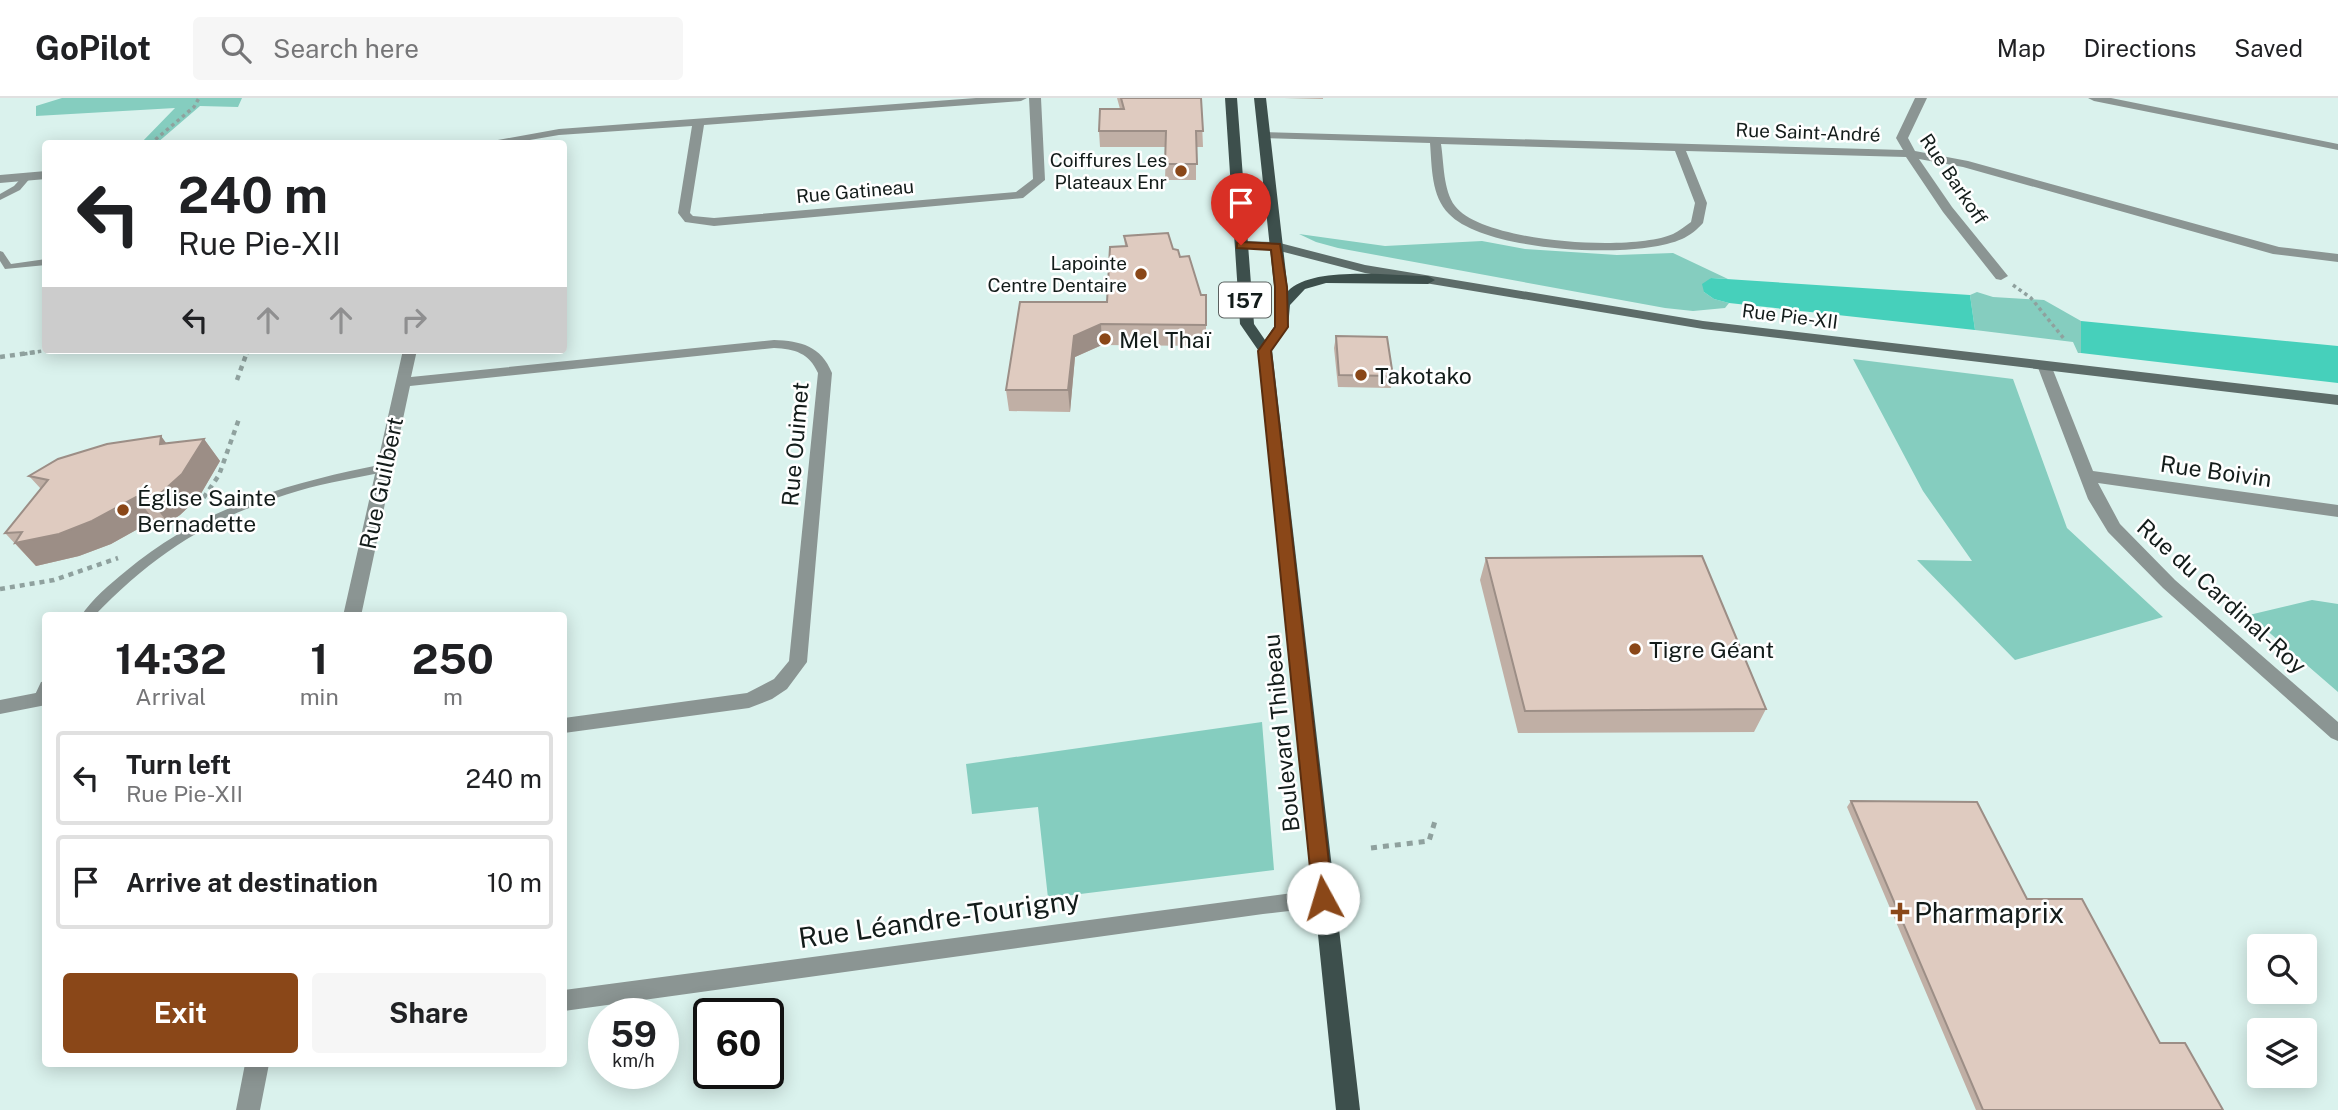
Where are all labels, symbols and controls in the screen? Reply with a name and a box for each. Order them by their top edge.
search box [193,17,683,80]
text: GoPilot [35,29,151,67]
icon: search [217,29,255,67]
text: Search here [273,33,419,64]
text: Map [1997,34,2046,62]
text: Directions [2084,34,2196,62]
text: Saved [2234,34,2303,62]
street label: Rue Saint-André [1735,118,1881,146]
street label: Rue Barkoff [1916,129,1992,229]
place label: Coiffures Les Plateaux Enr [1050,149,1167,193]
marker: Coiffures Les Plateaux Enr [1173,163,1189,179]
text: 240 m [178,166,328,224]
icon: left [63,168,154,259]
pin [1211,173,1271,245]
street label: Rue Gatineau [795,175,915,207]
icon: arrive [1222,184,1260,222]
text: Rue Pie-XII [178,225,341,262]
place label: Lapointe Centre Dentaire [988,252,1127,296]
marker: Lapointe Centre Dentaire [1133,266,1149,282]
road number: 157 [1219,282,1271,318]
street label: Rue Pie-XII [1741,299,1839,333]
icon: left [176,301,214,339]
icon: ahead [249,301,287,339]
icon: ahead [322,301,360,339]
icon: right [395,301,433,339]
place label: Mel Thaï [1119,326,1211,353]
marker: Mel Thaï [1097,331,1113,347]
place label: Takotako [1375,362,1472,389]
marker: Takotako [1353,367,1369,383]
street label: Rue Ouimet [776,381,814,507]
street label: Rue Guilbert [354,414,408,552]
street label: Rue Boivin [2159,450,2273,492]
place label: Église Sainte Bernadette [137,484,276,537]
marker: Église Sainte Bernadette [115,502,131,518]
street label: Rue du Cardinal-Roy [2132,513,2312,679]
street label: Boulevard Thibeau [1257,633,1305,833]
text: 14:32 [115,634,227,683]
text: 1 [310,634,328,683]
text: 250 [412,634,494,683]
place label: Tigre Géant [1649,636,1774,663]
marker: Tigre Géant [1627,641,1643,657]
text: Arrival [135,683,206,710]
text: min [300,683,339,710]
text: m [443,683,463,710]
text: Turn left [126,749,231,780]
icon: left [67,759,105,797]
text: 240 m [465,763,542,794]
text: Rue Pie-XII [126,780,243,807]
position arrow [1286,861,1360,935]
icon: arrive [67,863,105,901]
text: Arrive at destination [126,867,378,898]
text: 10 m [487,867,542,898]
street label: Rue Léandre-Tourigny [796,882,1082,954]
place label: Pharmaprix [1914,896,2064,929]
marker: Pharmaprix [1892,904,1908,920]
map controls [2247,934,2317,1088]
button: search [2247,934,2317,1004]
button: Exit [63,973,298,1053]
button: Share [312,973,546,1053]
speed limit sign: 60 [693,998,784,1089]
text: 59 [610,1014,657,1055]
button: layers [2247,1018,2317,1088]
text: km/h [612,1050,655,1071]

